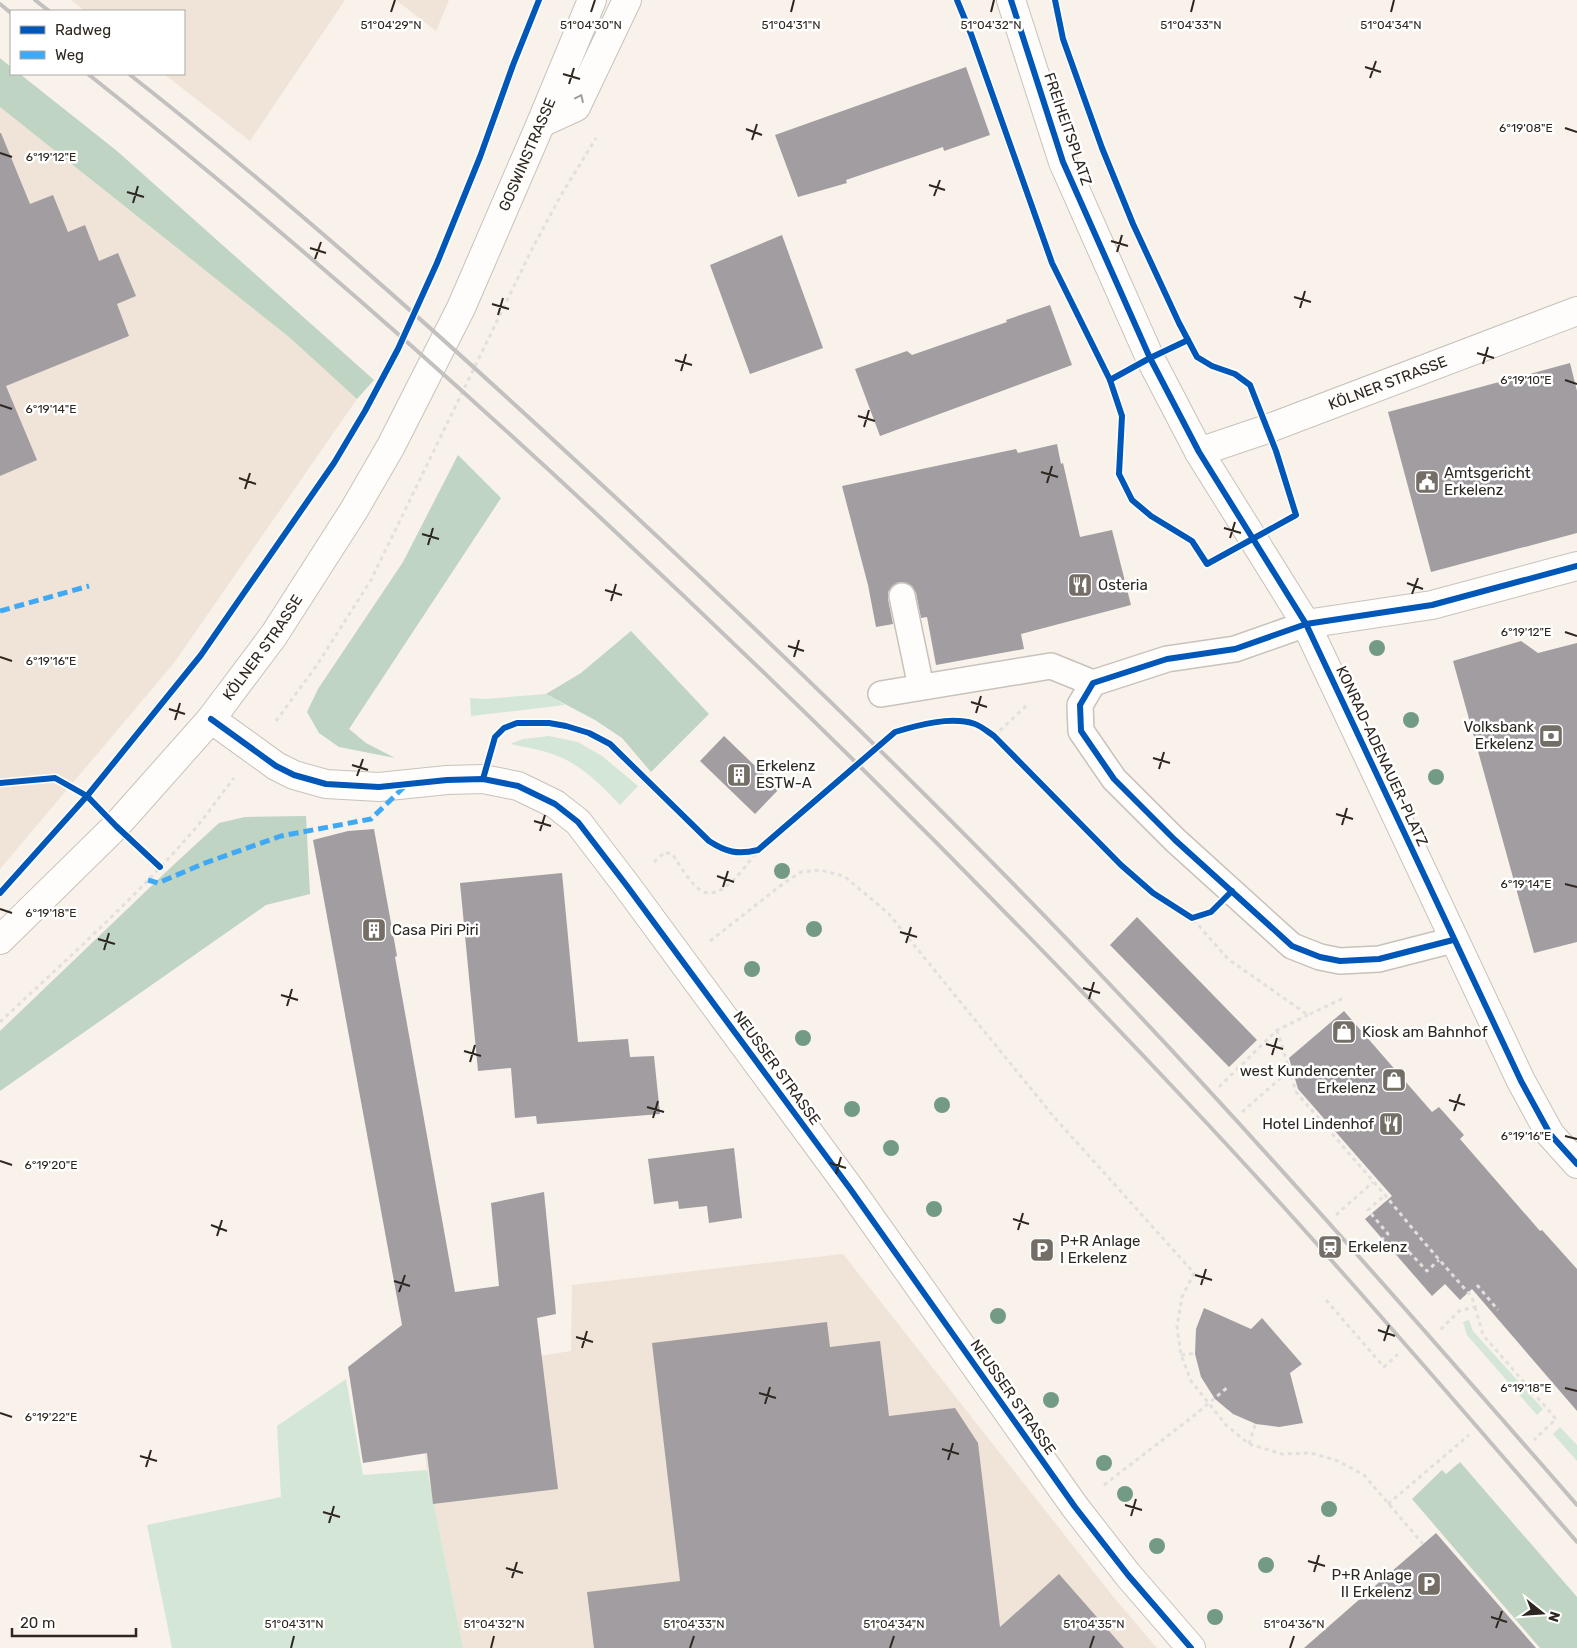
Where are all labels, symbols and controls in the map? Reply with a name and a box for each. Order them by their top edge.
legend [10,10,185,75]
text: 51°04'29"N [360,18,422,32]
text: 51°04'30"N [560,18,622,32]
text: 51°04'31"N [761,18,821,32]
text: 51°04'32"N [960,18,1022,32]
text: 51°04'33"N [1160,18,1222,32]
text: 51°04'34"N [1360,18,1422,32]
text: Radweg [55,21,111,39]
text: Weg [55,46,84,64]
street label: FREIHEITSPLATZ [1040,70,1096,188]
one-way arrow [574,94,585,103]
street label: GOSWINSTRASSE [495,95,559,214]
text: 6°19'08"E [1499,121,1553,135]
text: 6°19'12"E [26,150,76,164]
street label: KÖLNER STRASSE [1326,352,1450,414]
text: 6°19'10"E [1500,373,1552,387]
text: 6°19'14"E [26,402,76,416]
place label: Amtsgericht Erkelenz [1444,464,1531,499]
public building icon: Amtsgericht Erkelenz [1414,469,1440,495]
restaurant icon: Osteria [1067,572,1093,598]
place label: Osteria [1098,576,1148,594]
street label: KÖLNER STRASSE [219,591,306,704]
text: 6°19'12"E [1501,625,1551,639]
text: 6°19'16"E [26,654,76,668]
street label: KONRAD-ADENAUER-PLATZ [1332,663,1432,849]
place label: Volksbank Erkelenz [1463,718,1534,753]
bank icon: Volksbank Erkelenz [1538,723,1564,749]
place label: Erkelenz ESTW-A [756,757,816,792]
building icon: Erkelenz ESTW-A [726,762,752,788]
text: 6°19'14"E [1501,877,1551,891]
text: 6°19'18"E [25,906,77,920]
building icon: Casa Piri Piri [361,917,387,943]
place label: Casa Piri Piri [392,921,479,939]
street label: NEUSSER STRASSE [730,1007,824,1129]
shop icon: Kiosk am Bahnhof [1331,1019,1357,1045]
place label: Kiosk am Bahnhof [1362,1023,1488,1041]
place label: west Kundencenter Erkelenz [1240,1062,1376,1097]
shop icon: west Kundencenter Erkelenz [1381,1067,1407,1093]
restaurant icon: Hotel Lindenhof [1378,1111,1404,1137]
place label: Hotel Lindenhof [1262,1115,1374,1133]
text: 6°19'16"E [1501,1129,1551,1143]
text: 6°19'20"E [24,1158,78,1172]
place label: P+R Anlage I Erkelenz [1060,1232,1140,1267]
station icon: Erkelenz [1317,1234,1343,1260]
parking icon: P+R Anlage I Erkelenz [1029,1237,1055,1263]
place label: Erkelenz [1348,1238,1408,1256]
street label: NEUSSER STRASSE [966,1336,1060,1458]
text: 6°19'18"E [1500,1381,1552,1395]
text: 6°19'22"E [25,1410,77,1424]
place label: P+R Anlage II Erkelenz [1332,1566,1412,1601]
parking icon: P+R Anlage II Erkelenz [1416,1571,1442,1597]
north arrow [1517,1588,1567,1638]
scale bar [12,1606,136,1638]
text: N [1544,1609,1564,1624]
text: 20 m [20,1614,55,1632]
text: 51°04'31"N [264,1617,324,1631]
text: 51°04'32"N [463,1617,525,1631]
text: 51°04'33"N [663,1617,725,1631]
text: 51°04'34"N [863,1617,925,1631]
text: 51°04'35"N [1063,1617,1125,1631]
text: 51°04'36"N [1264,1617,1325,1631]

